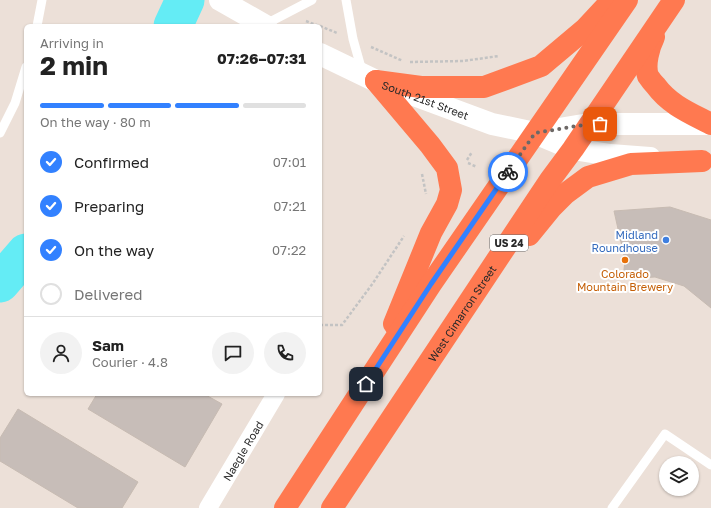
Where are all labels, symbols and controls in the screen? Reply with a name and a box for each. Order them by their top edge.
text: Arriving in [40,35,104,51]
text: 07:26–07:31 [217,49,306,67]
text: 2 min [40,50,108,81]
street label: South 21st Street [380,77,471,121]
pin [583,107,617,141]
icon: bag [589,113,611,135]
text: On the way · 80 m [40,114,151,130]
icon: check [40,151,62,173]
courier [488,152,528,192]
text: Confirmed [74,153,149,171]
text: 07:01 [273,154,306,170]
icon: bike [497,161,519,183]
icon: check [40,195,62,217]
text: Preparing [74,197,144,215]
text: 07:21 [273,198,306,214]
place label: Midland Roundhouse [592,228,658,254]
road number: US 24 [490,235,528,251]
marker: Midland Roundhouse [661,235,671,245]
icon: check [40,239,62,261]
text: On the way [74,241,154,259]
text: 07:22 [272,242,306,258]
marker: Colorado Mountain Brewery [620,255,630,265]
street label: West Cimarron Street [425,262,498,364]
place label: Colorado Mountain Brewery [577,267,673,293]
text: Delivered [74,285,142,303]
button: person [40,332,82,374]
button: chat [212,332,254,374]
button: phone [264,332,306,374]
text: Sam [92,336,124,354]
text: Courier · 4.8 [92,354,168,370]
pin [349,367,383,401]
icon: home [355,373,377,395]
street label: Naegle Road [220,418,265,483]
map controls [659,456,699,496]
button: layers [659,456,699,496]

